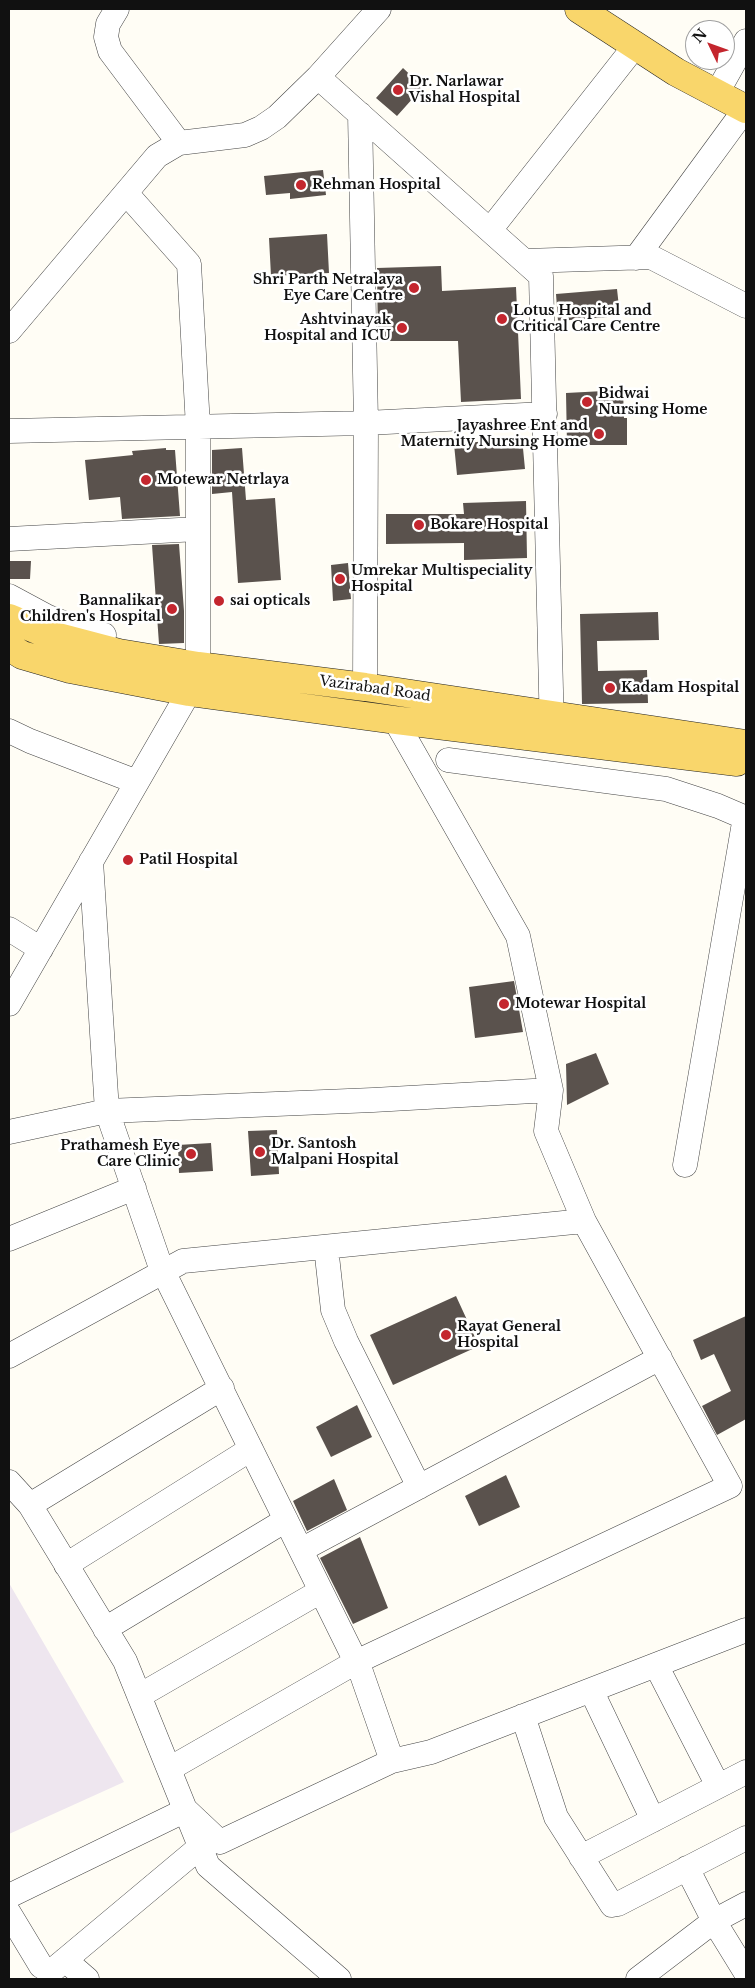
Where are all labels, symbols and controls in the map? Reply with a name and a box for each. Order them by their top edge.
north arrow [685,20,735,70]
text: N [688,25,711,47]
place label: Dr. Narlawar Vishal Hospital [409,74,520,106]
marker: Dr. Narlawar Vishal Hospital [391,83,405,97]
place label: Rehman Hospital [312,177,441,193]
marker: Rehman Hospital [294,178,308,192]
place label: Shri Parth Netralaya Eye Care Centre [253,272,403,304]
marker: Shri Parth Netralaya Eye Care Centre [407,281,421,295]
place label: Lotus Hospital and Critical Care Centre [513,303,660,336]
place label: Ashtvinayak Hospital and ICU [264,312,391,344]
marker: Lotus Hospital and Critical Care Centre [495,312,509,326]
marker: Ashtvinayak Hospital and ICU [395,321,409,335]
place label: Bidwai Nursing Home [598,386,708,418]
marker: Bidwai Nursing Home [580,395,594,409]
place label: Jayashree Ent and Maternity Nursing Home [401,418,588,451]
marker: Jayashree Ent and Maternity Nursing Home [592,427,606,441]
place label: Motewar Netrlaya [157,472,289,488]
marker: Motewar Netrlaya [139,473,153,487]
place label: Bokare Hospital [430,517,548,533]
marker: Bokare Hospital [412,518,426,532]
place label: Umrekar Multispeciality Hospital [351,563,532,596]
marker: Umrekar Multispeciality Hospital [333,572,347,586]
place label: Bannalikar Children's Hospital [20,593,161,626]
place label: sai opticals [230,593,310,609]
marker: sai opticals [212,594,226,608]
marker: Bannalikar Children's Hospital [165,602,179,616]
street label: Vazirabad Road [318,673,432,705]
place label: Kadam Hospital [621,680,739,696]
marker: Kadam Hospital [603,681,617,695]
place label: Patil Hospital [139,852,238,868]
marker: Patil Hospital [121,853,135,867]
place label: Motewar Hospital [515,996,646,1012]
marker: Motewar Hospital [497,997,511,1011]
place label: Dr. Santosh Malpani Hospital [271,1136,399,1168]
place label: Prathamesh Eye Care Clinic [60,1138,180,1170]
marker: Dr. Santosh Malpani Hospital [253,1145,267,1159]
marker: Prathamesh Eye Care Clinic [184,1147,198,1161]
place label: Rayat General Hospital [457,1319,561,1351]
marker: Rayat General Hospital [439,1328,453,1342]

